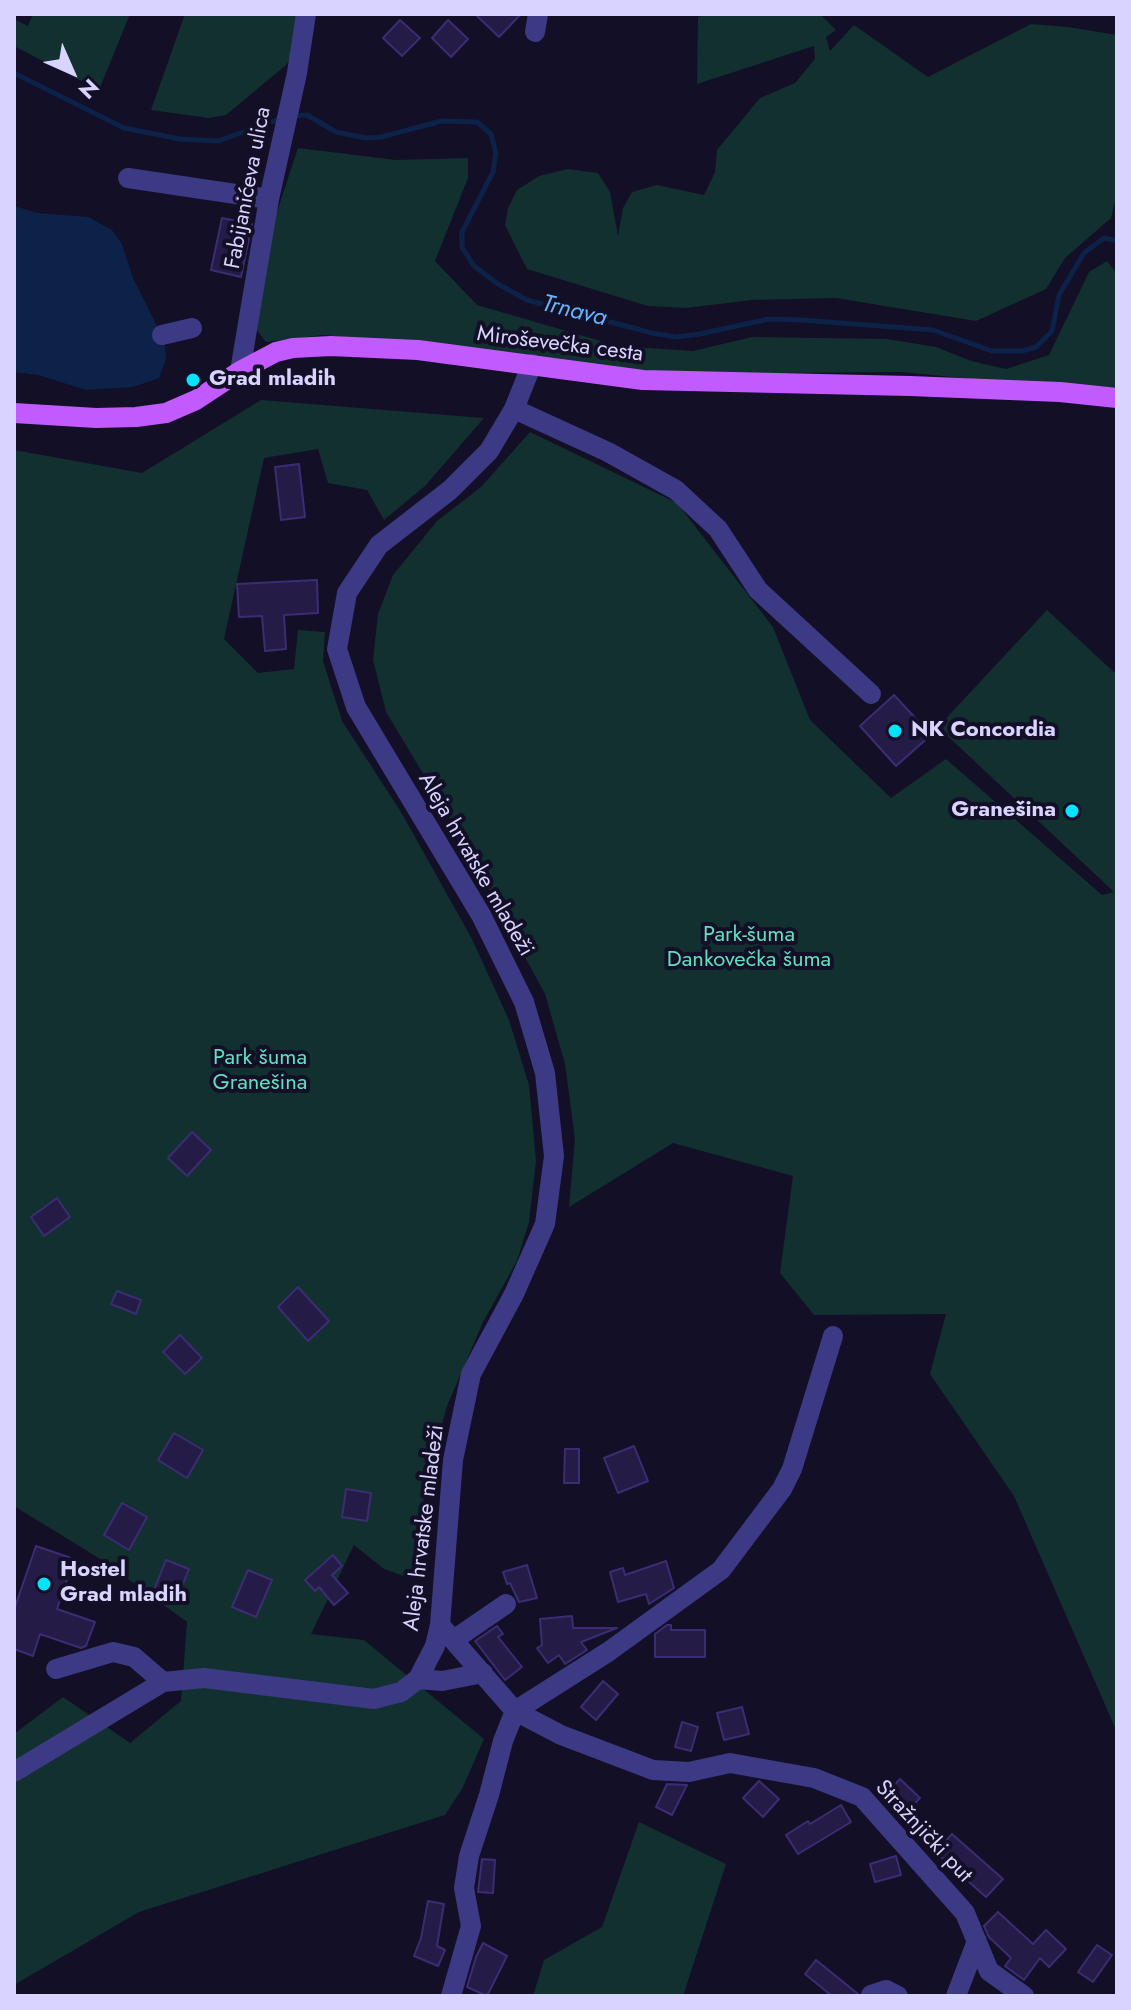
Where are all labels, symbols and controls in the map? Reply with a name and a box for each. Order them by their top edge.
north arrow [32,32,112,112]
text: N [71,71,106,106]
street label: Fabijanićeva ulica [220,105,278,271]
water label: Trnava [539,290,609,334]
street label: Miroševečka cesta [475,322,645,368]
place label: Grad mladih [209,367,336,393]
marker: Grad mladih [184,371,202,389]
place label: NK Concordia [911,718,1056,744]
marker: NK Concordia [886,722,904,740]
street label: Aleja hrvatske mladeži [412,769,538,961]
place label: Granešina [951,798,1056,824]
marker: Granešina [1063,802,1081,820]
park label: Park-šuma Dankovečka šuma [667,923,831,974]
park label: Park šuma Granešina [213,1046,307,1098]
street label: Aleja hrvatske mladeži [399,1423,451,1633]
place label: Hostel Grad mladih [60,1558,187,1610]
marker: Hostel Grad mladih [35,1575,53,1593]
street label: Stražnjički put [869,1775,977,1889]

